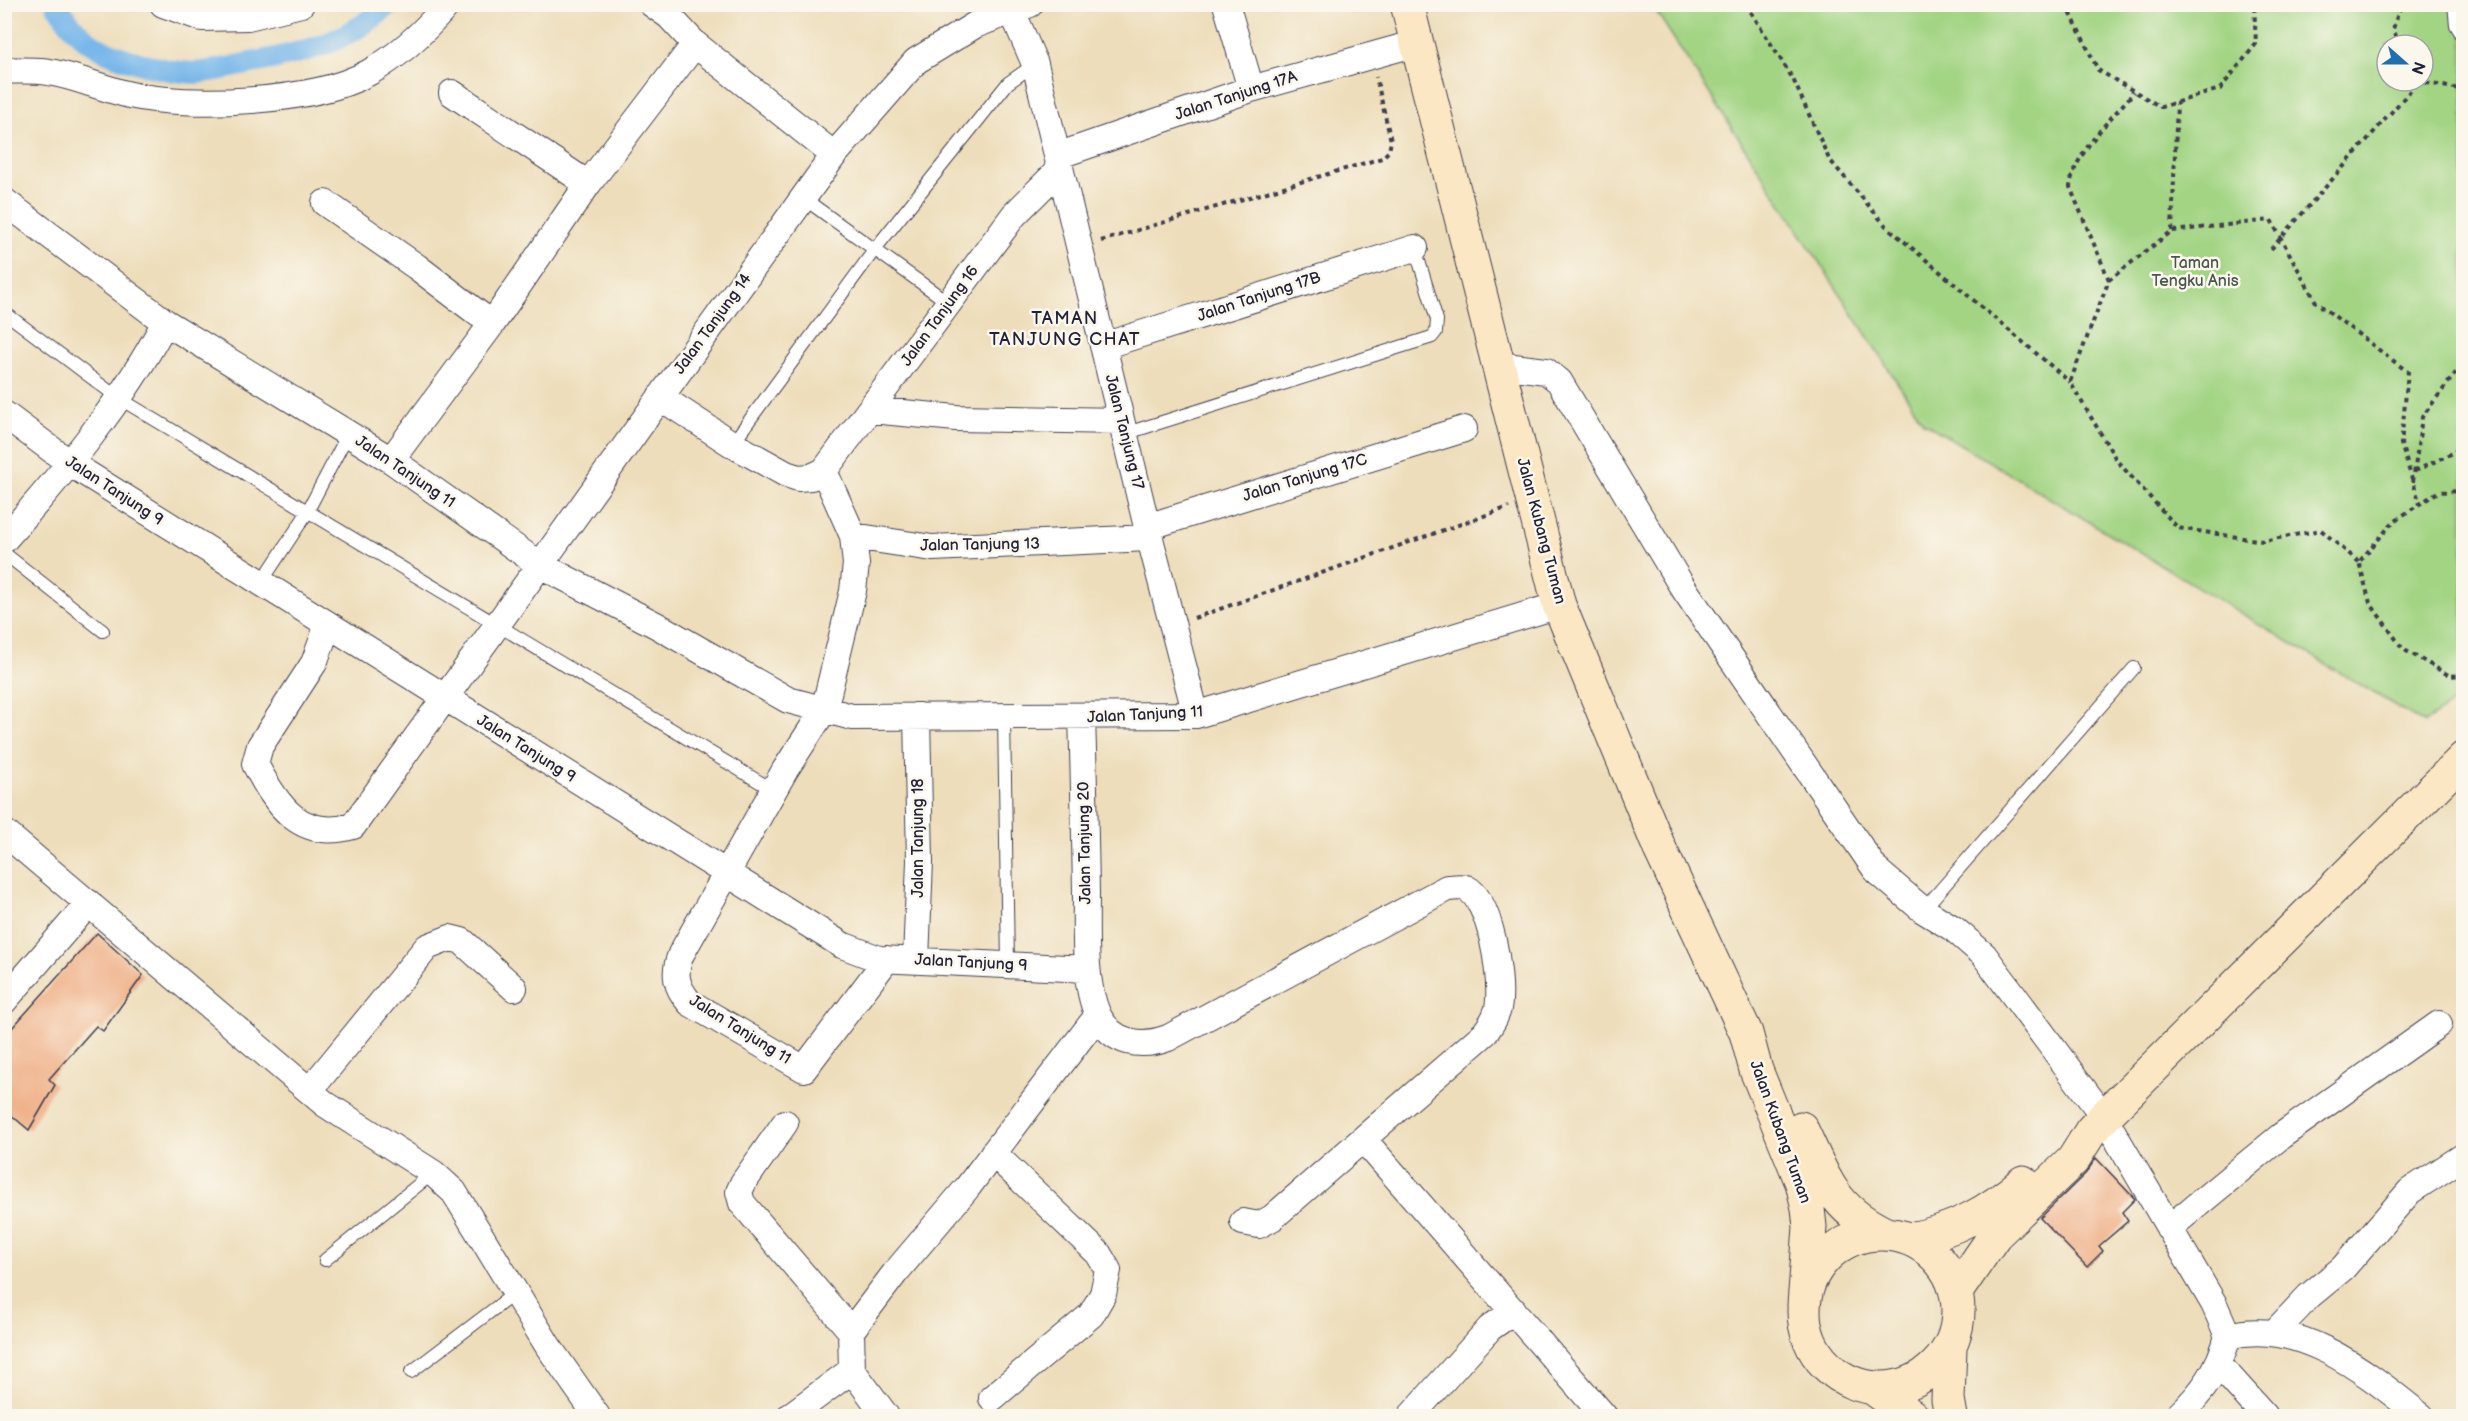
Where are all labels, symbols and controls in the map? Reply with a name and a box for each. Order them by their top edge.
north arrow [2375,33,2435,93]
text: N [2407,59,2429,77]
street label: Jalan Tanjung 17A [1172,67,1300,125]
park label: Taman Tengku Anis [2151,254,2239,291]
street label: Jalan Tanjung 16 [897,262,983,370]
street label: Jalan Tanjung 17B [1195,268,1323,326]
street label: Jalan Tanjung 14 [670,270,756,378]
district label: TAMAN TANJUNG CHAT [989,308,1141,350]
street label: Jalan Tanjung 17 [1101,373,1148,492]
street label: Jalan Tanjung 11 [352,432,458,512]
street label: Jalan Tanjung 17C [1240,450,1370,506]
street label: Jalan Tanjung 9 [61,452,167,530]
street label: Jalan Kubang Tuman [1512,456,1570,606]
street label: Jalan Tanjung 13 [920,534,1040,556]
street label: Jalan Tanjung 11 [1086,702,1204,728]
street label: Jalan Tanjung 9 [473,711,579,787]
street label: Jalan Tanjung 18 [909,778,928,898]
street label: Jalan Tanjung 20 [1074,782,1096,904]
street label: Jalan Tanjung 9 [914,951,1028,975]
street label: Jalan Tanjung 11 [686,991,794,1069]
street label: Jalan Kubang Tuman [1745,1058,1815,1206]

